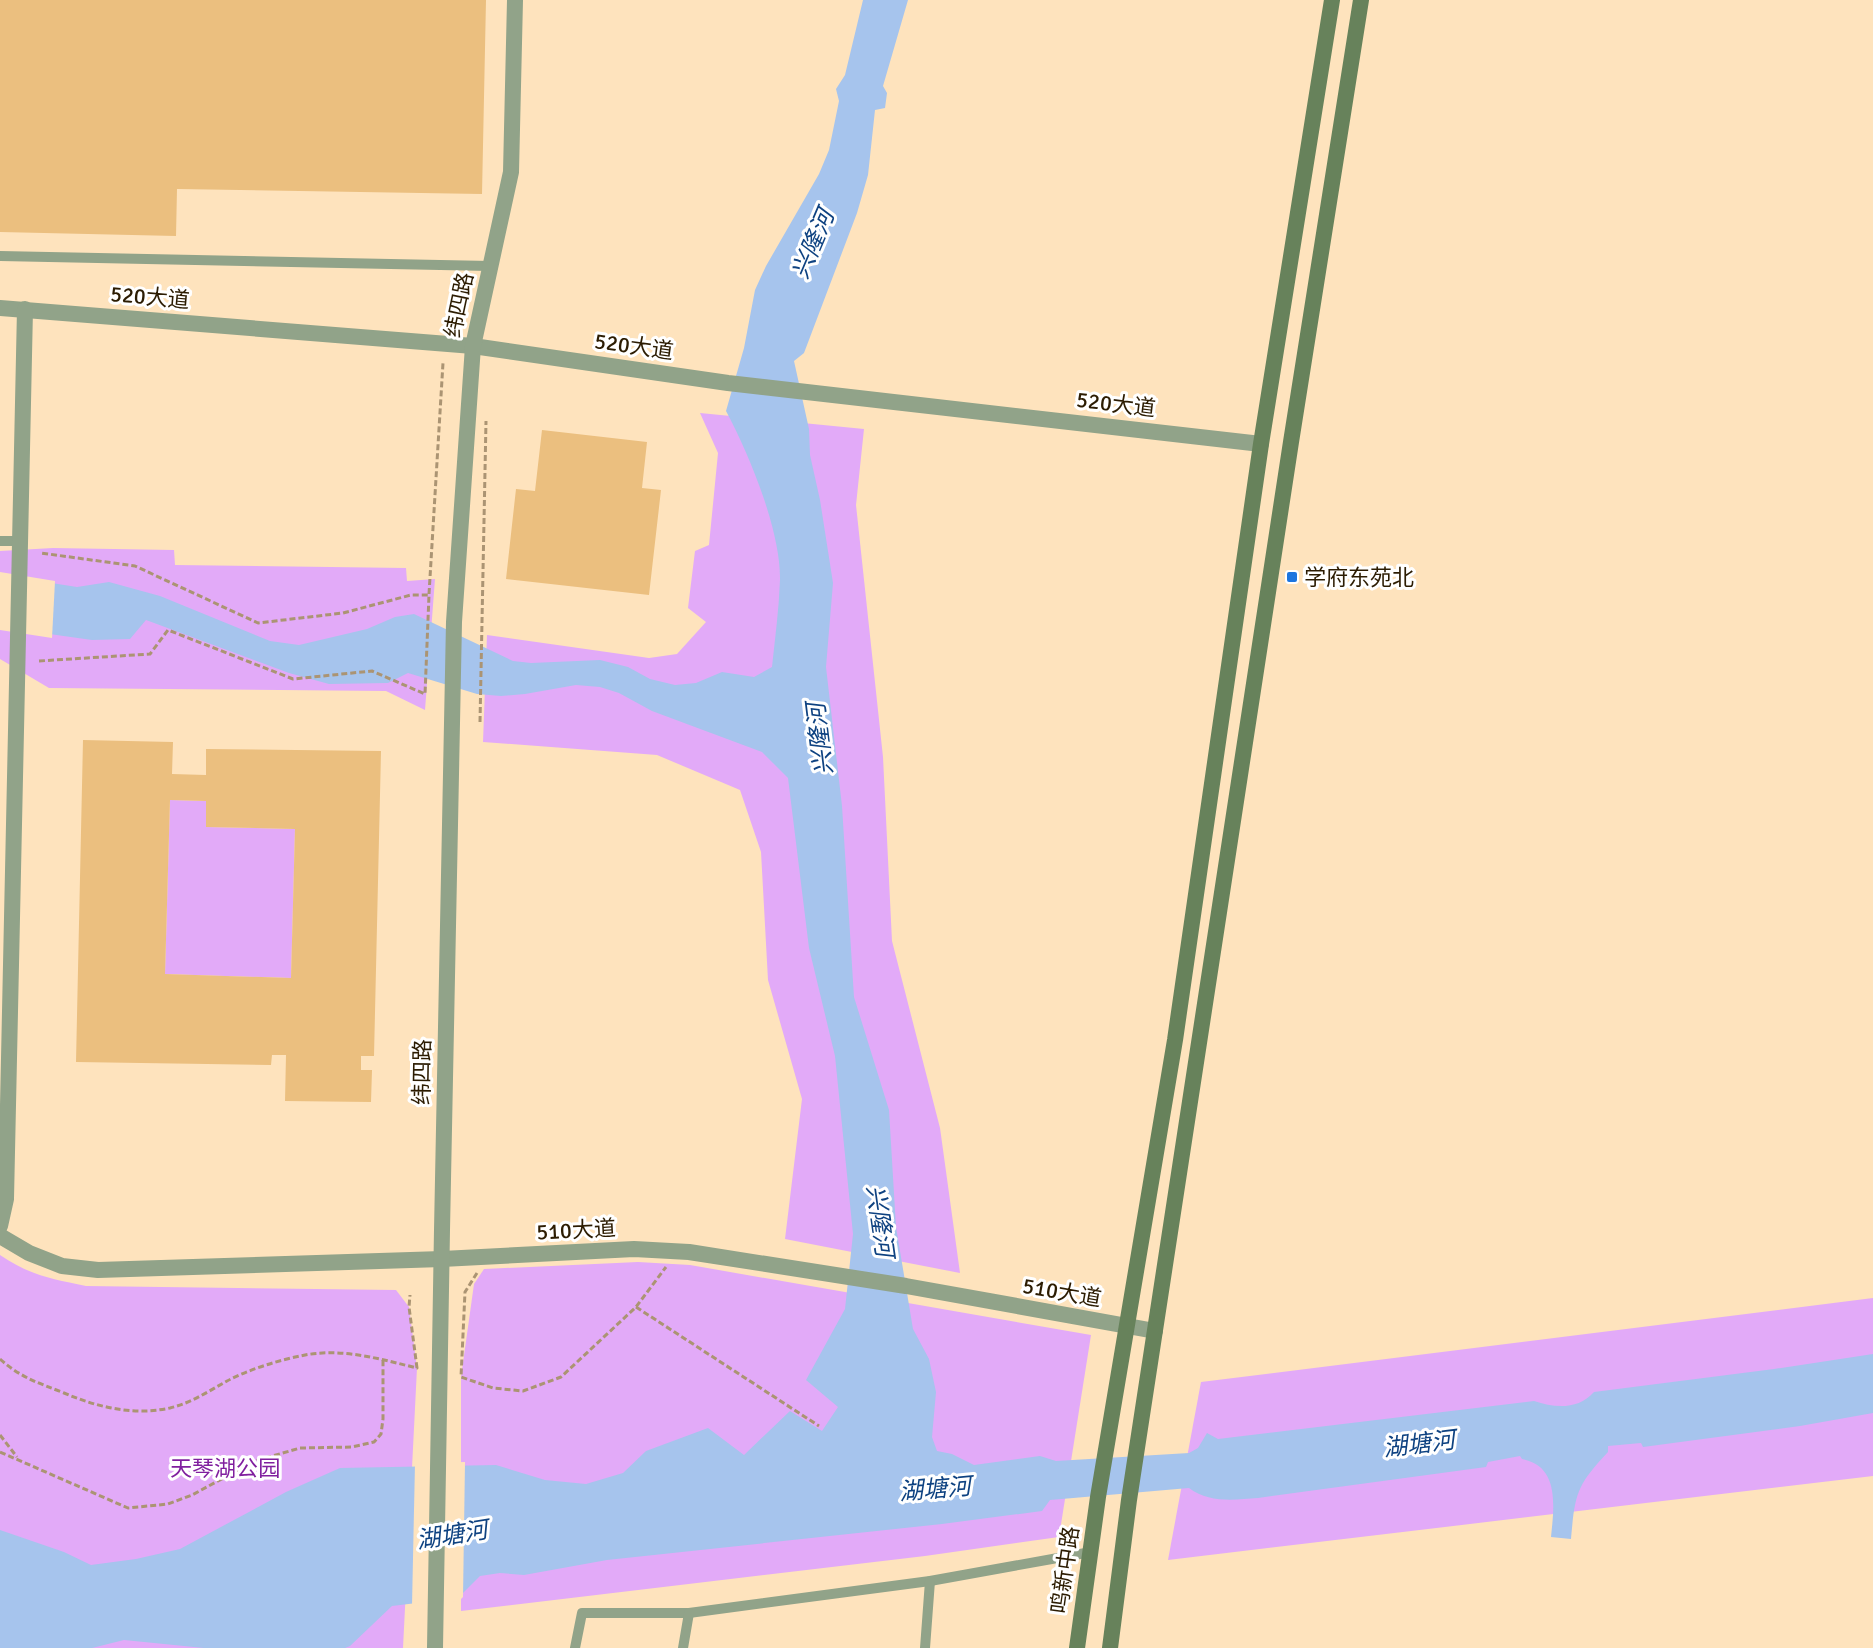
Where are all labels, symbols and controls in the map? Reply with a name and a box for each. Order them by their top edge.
water label: 兴隆河 [785,201,842,283]
street label: 纬四路 [439,270,479,340]
street label: 520大道 [109,280,191,314]
street label: 520大道 [593,327,675,365]
street label: 520大道 [1075,386,1157,422]
place label: 学府东苑北 [1304,564,1414,591]
marker: 学府东苑北 [1285,570,1299,584]
water label: 兴隆河 [800,697,839,777]
street label: 纬四路 [408,1039,436,1105]
water label: 兴隆河 [860,1183,900,1263]
street label: 510大道 [536,1214,616,1246]
street label: 510大道 [1020,1272,1104,1312]
water label: 湖塘河 [1381,1424,1461,1463]
park label: 天琴湖公园 [170,1455,280,1482]
water label: 湖塘河 [898,1471,976,1507]
water label: 湖塘河 [414,1514,494,1555]
street label: 鸣新中路 [1046,1525,1084,1615]

